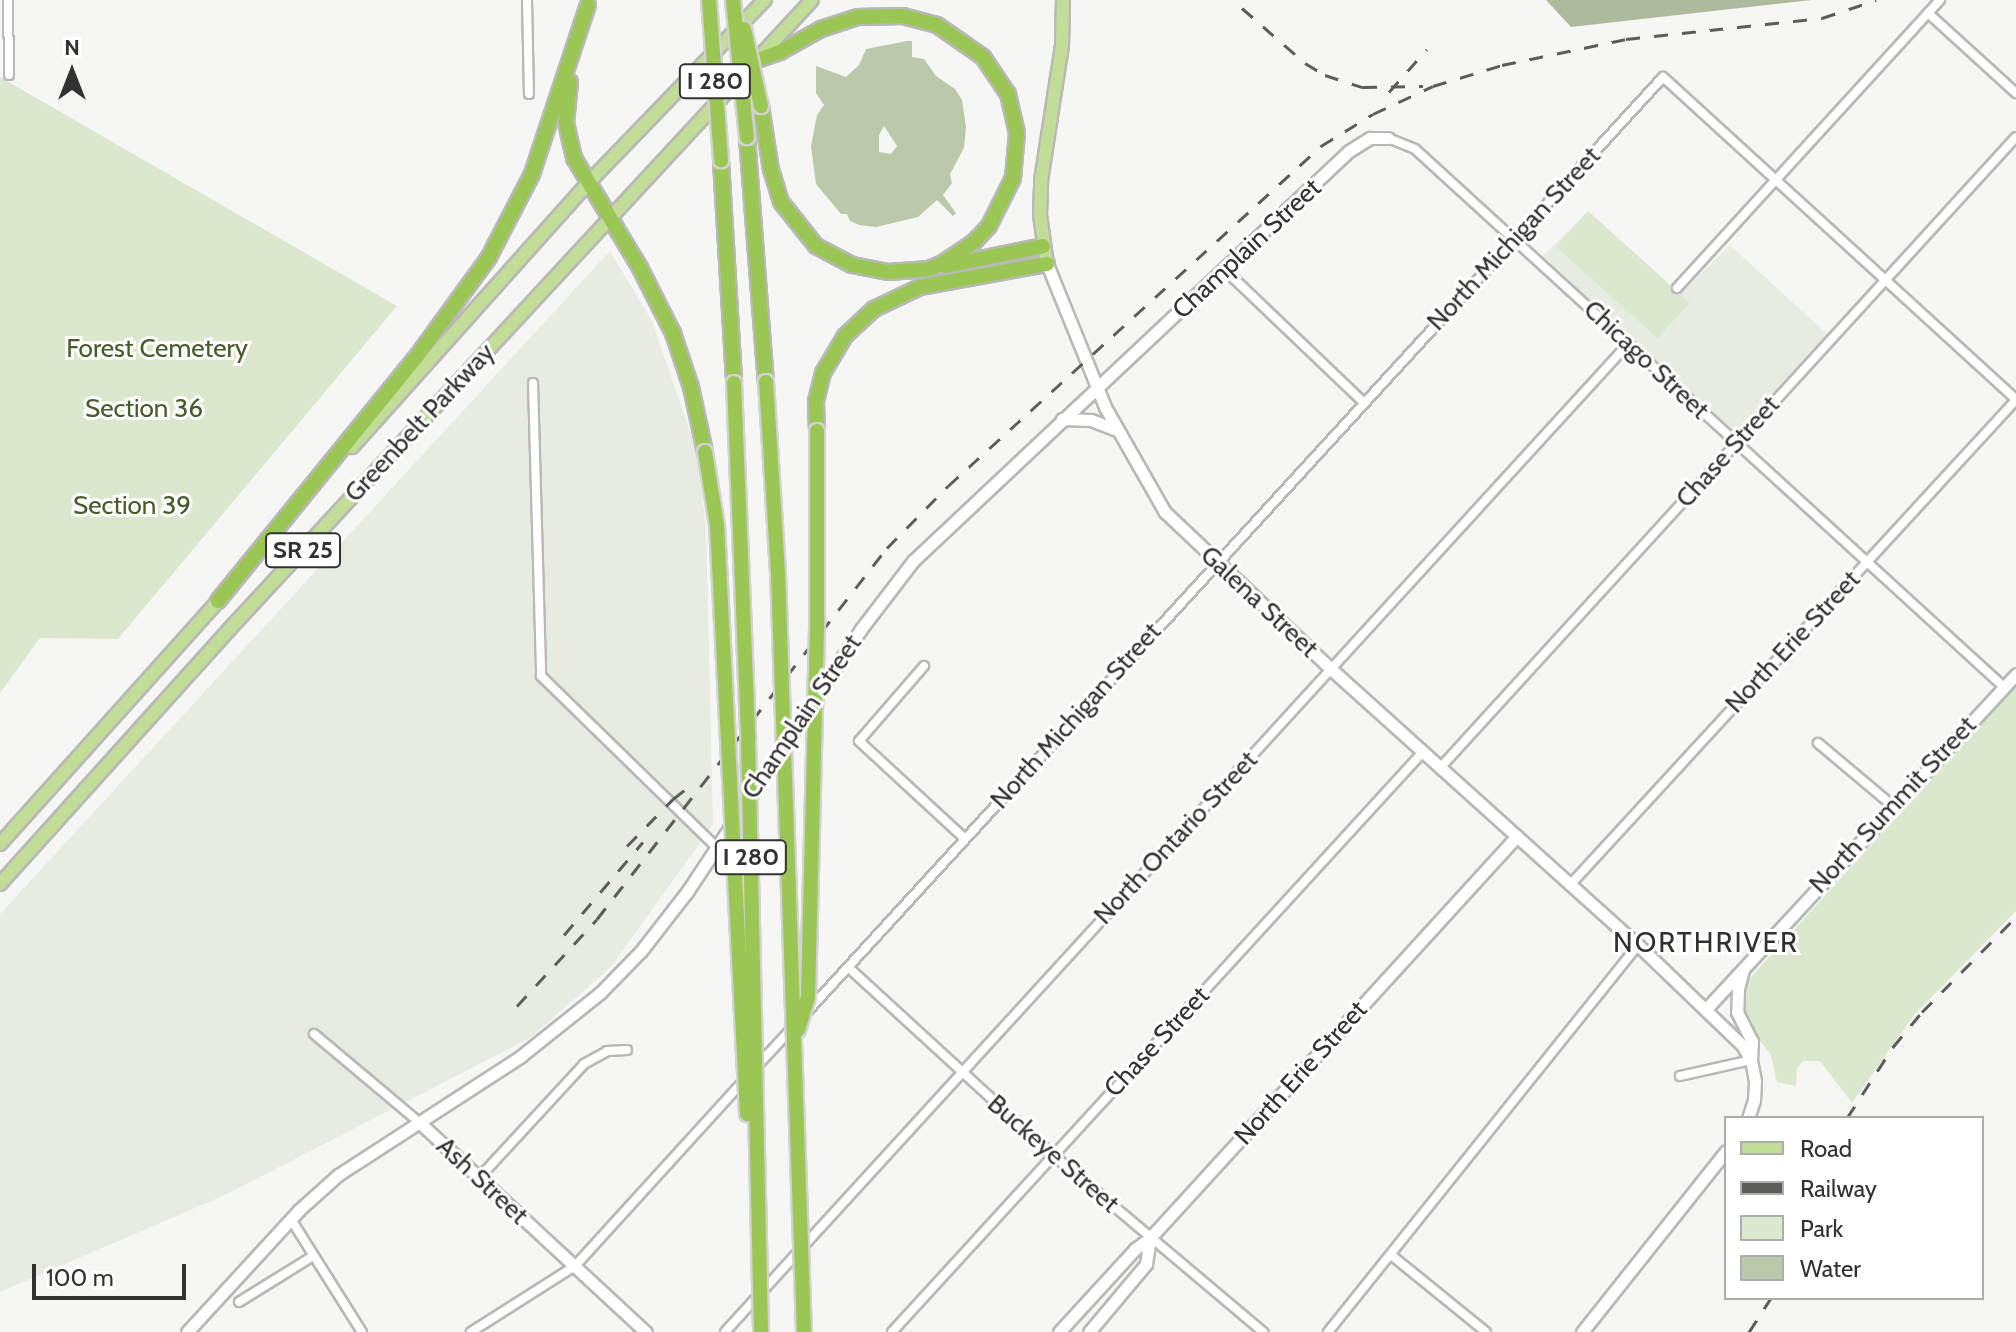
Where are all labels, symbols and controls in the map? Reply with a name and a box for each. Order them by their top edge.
north arrow [32,32,112,112]
text: N [64,34,80,61]
road number: I 280 [677,61,753,101]
street label: North Michigan Street [1421,141,1607,337]
street label: Champlain Street [1166,172,1328,326]
street label: Chicago Street [1577,294,1715,426]
park label: Forest Cemetery [66,333,248,365]
street label: Greenbelt Parkway [339,337,501,509]
street label: Chase Street [1670,390,1786,514]
park label: Section 36 [85,393,203,425]
park label: Section 39 [73,490,191,522]
road number: SR 25 [265,530,341,570]
street label: Galena Street [1194,540,1324,664]
street label: North Erie Street [1719,564,1867,720]
street label: North Michigan Street [984,617,1168,815]
street label: Champlain Street [736,629,868,805]
street label: North Summit Street [1803,710,1983,900]
street label: North Ontario Street [1088,745,1264,931]
road number: I 280 [713,837,789,877]
district label: NORTHRIVER [1613,925,1799,959]
street label: Chase Street [1098,980,1216,1104]
street label: North Erie Street [1228,995,1374,1151]
street label: Buckeye Street [981,1088,1125,1220]
legend [1724,1116,1984,1300]
street label: Ash Street [430,1131,534,1231]
text: Road [1800,1134,1852,1163]
text: Railway [1800,1174,1877,1203]
text: Park [1800,1214,1843,1243]
scale bar [36,1248,190,1298]
text: Water [1800,1254,1861,1283]
text: 100 m [46,1263,114,1292]

